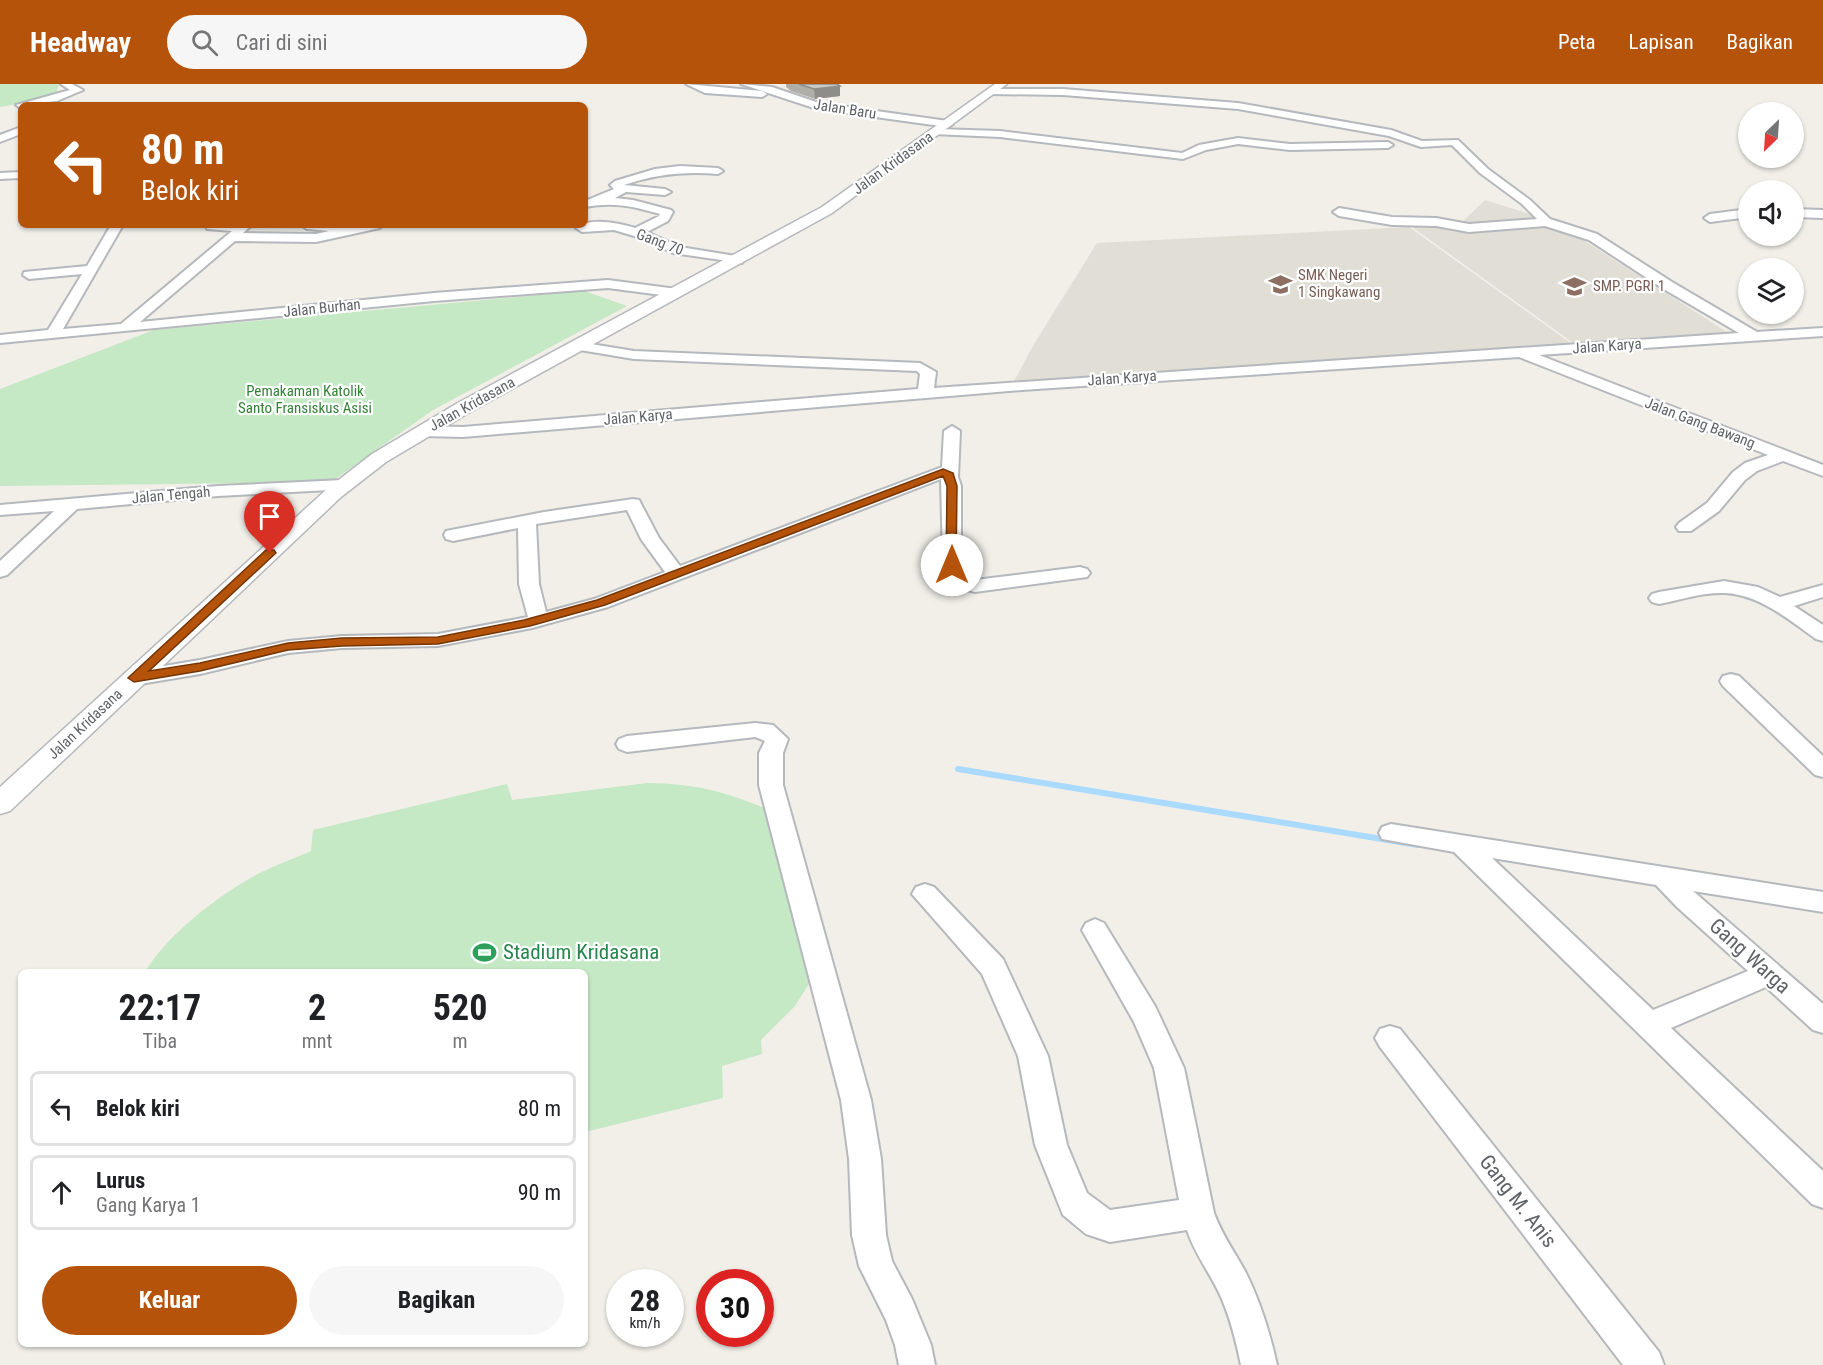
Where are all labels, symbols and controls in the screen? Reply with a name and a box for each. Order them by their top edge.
search box [167,15,587,69]
text: Headway [30,26,131,59]
icon: search [188,26,221,59]
text: Cari di sini [236,30,327,55]
text: Peta [1558,30,1596,54]
text: Lapisan [1629,30,1694,54]
text: Bagikan [1727,30,1793,54]
street label: Jalan Baru [812,95,878,123]
north arrow [1738,102,1804,168]
map controls [1738,102,1804,324]
text: 80 m [141,125,224,174]
icon: left [42,126,120,204]
street label: Jalan Kridasana [849,128,937,198]
text: Belok kiri [141,175,239,207]
button: sound [1738,180,1804,246]
street label: Gang 70 [634,225,686,259]
button: layers [1738,258,1804,324]
place label: SMK Negeri 1 Singkawang [1298,266,1380,301]
school or university icon: SMK Negeri 1 Singkawang [1267,271,1293,297]
school or university icon: SMP. PGRI 1 [1562,273,1588,299]
place label: SMP. PGRI 1 [1593,277,1665,295]
street label: Jalan Burhan [283,295,361,321]
street label: Jalan Karya [1572,335,1642,357]
street label: Jalan Karya [1087,367,1157,389]
street label: Jalan Kridasana [426,373,518,435]
park label: Pemakaman Katolik Santo Fransiskus Asisi [238,382,372,417]
street label: Jalan Gang Bawang [1642,394,1758,452]
street label: Jalan Karya [603,405,673,429]
street label: Jalan Tengah [131,483,211,507]
pin [244,491,295,553]
icon: arrive [253,500,286,533]
position arrow [920,533,984,597]
street label: Jalan Kridasana [44,685,126,763]
street label: Gang Warga [1705,914,1795,998]
sports icon: Stadium Kridasana [472,939,498,965]
place label: Stadium Kridasana [503,940,659,964]
text: 22:17 [119,987,201,1029]
text: 2 [308,987,326,1029]
text: 520 [433,987,487,1029]
text: Tiba [143,1029,177,1053]
text: mnt [302,1029,332,1053]
text: m [453,1029,468,1053]
icon: left [45,1092,78,1125]
text: Belok kiri [96,1096,180,1121]
text: 80 m [518,1096,561,1121]
street label: Gang M. Anis [1474,1150,1562,1252]
text: Lurus [96,1168,145,1193]
icon: ahead [45,1176,78,1209]
text: 90 m [518,1180,561,1205]
text: Gang Karya 1 [96,1193,201,1217]
button: Keluar [42,1266,297,1335]
button: Bagikan [309,1266,564,1335]
speed limit sign: 30 [696,1269,774,1347]
text: 28 [630,1283,660,1318]
text: km/h [630,1314,660,1332]

